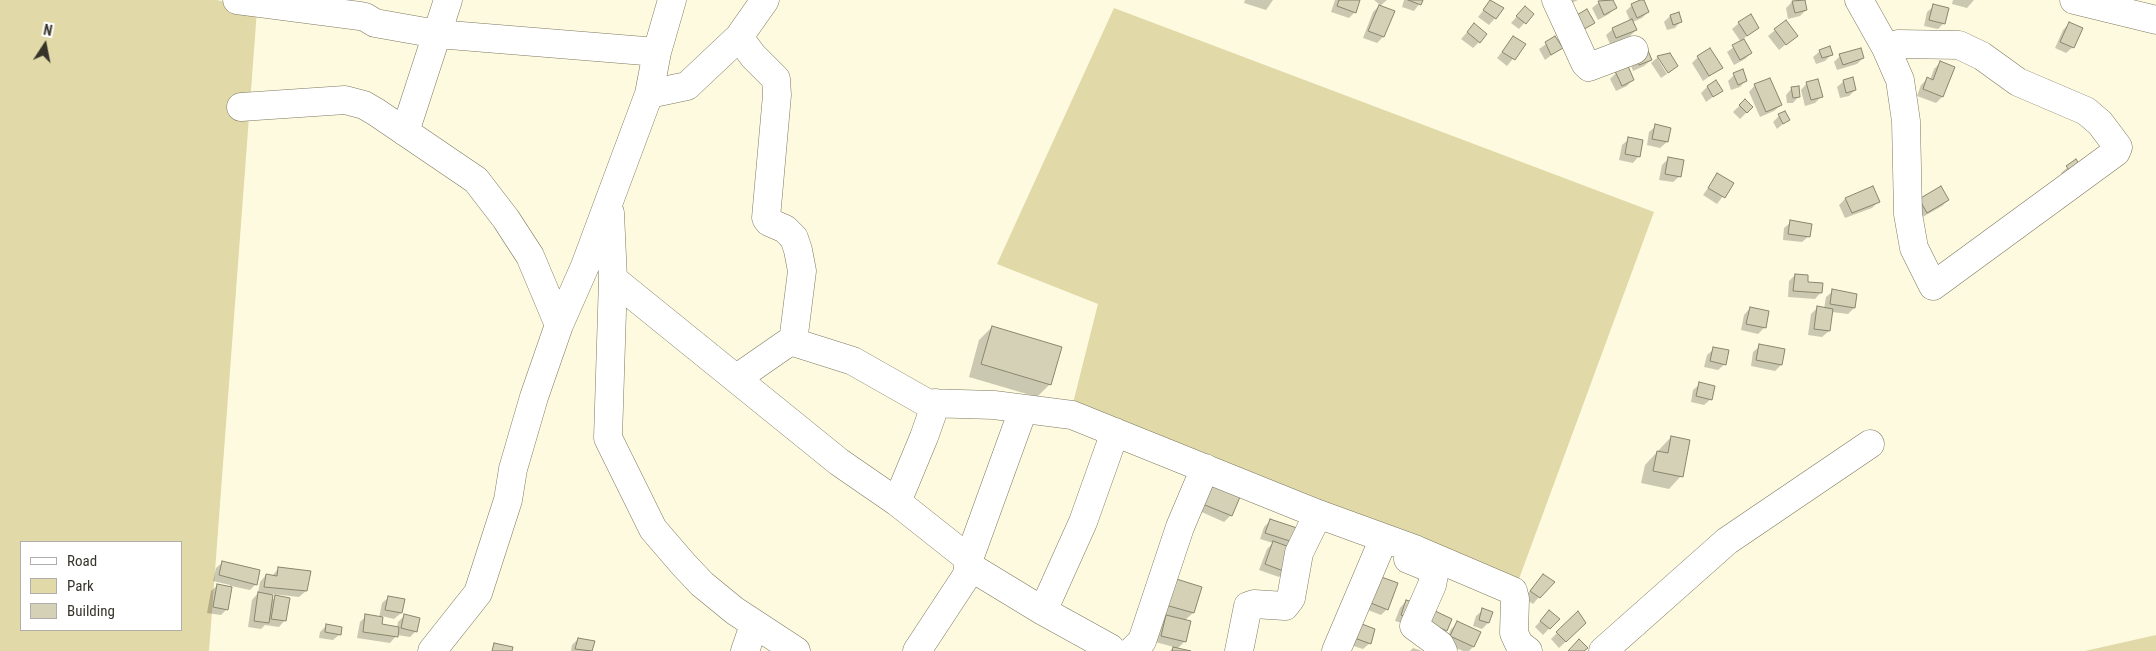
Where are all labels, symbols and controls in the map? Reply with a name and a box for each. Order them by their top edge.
north arrow [20,20,70,70]
text: N [42,22,54,39]
legend [20,541,182,631]
text: Road [67,552,97,570]
text: Park [67,577,94,595]
text: Building [67,602,115,620]

